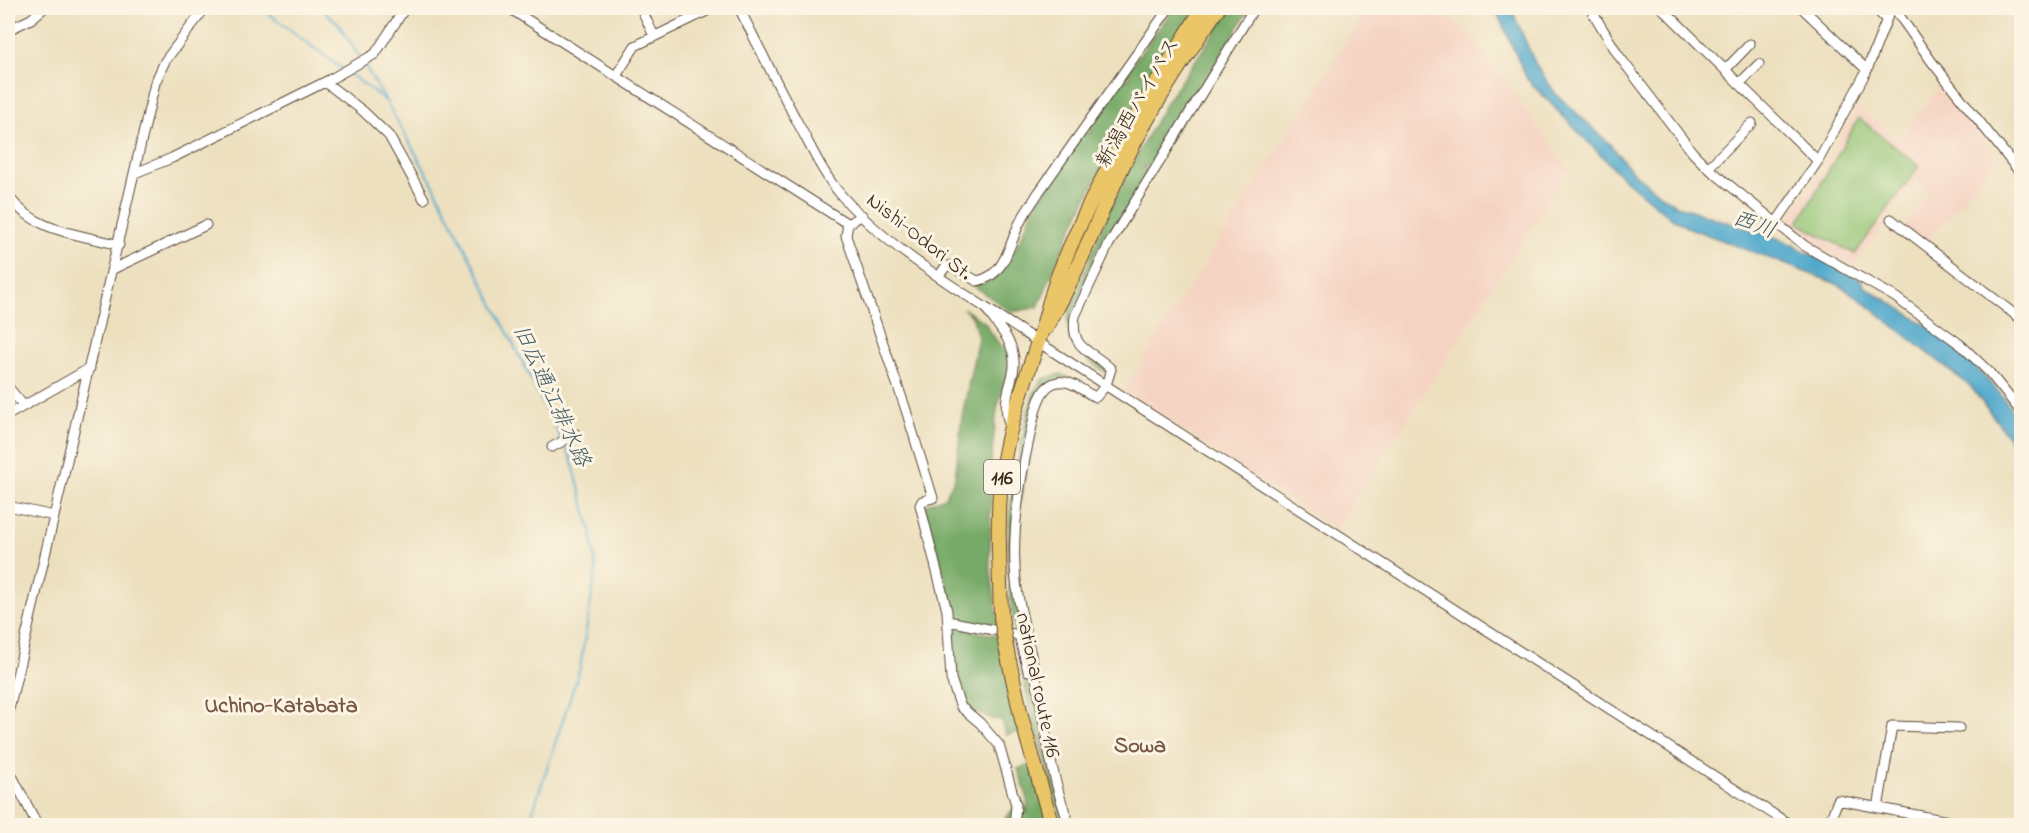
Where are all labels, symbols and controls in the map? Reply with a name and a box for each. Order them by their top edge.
street label: 新潟西バイパス [1089,32,1188,174]
street label: Nishi-Odori St. [859,187,978,289]
water label: 西川 [1728,203,1780,248]
water label: 旧広通江排水路 [503,320,598,475]
road number: 116 [984,460,1020,494]
street label: national route 116 [1007,610,1067,761]
district label: Uchino-Katabata [204,691,358,723]
district label: Sowa [1114,731,1166,763]

